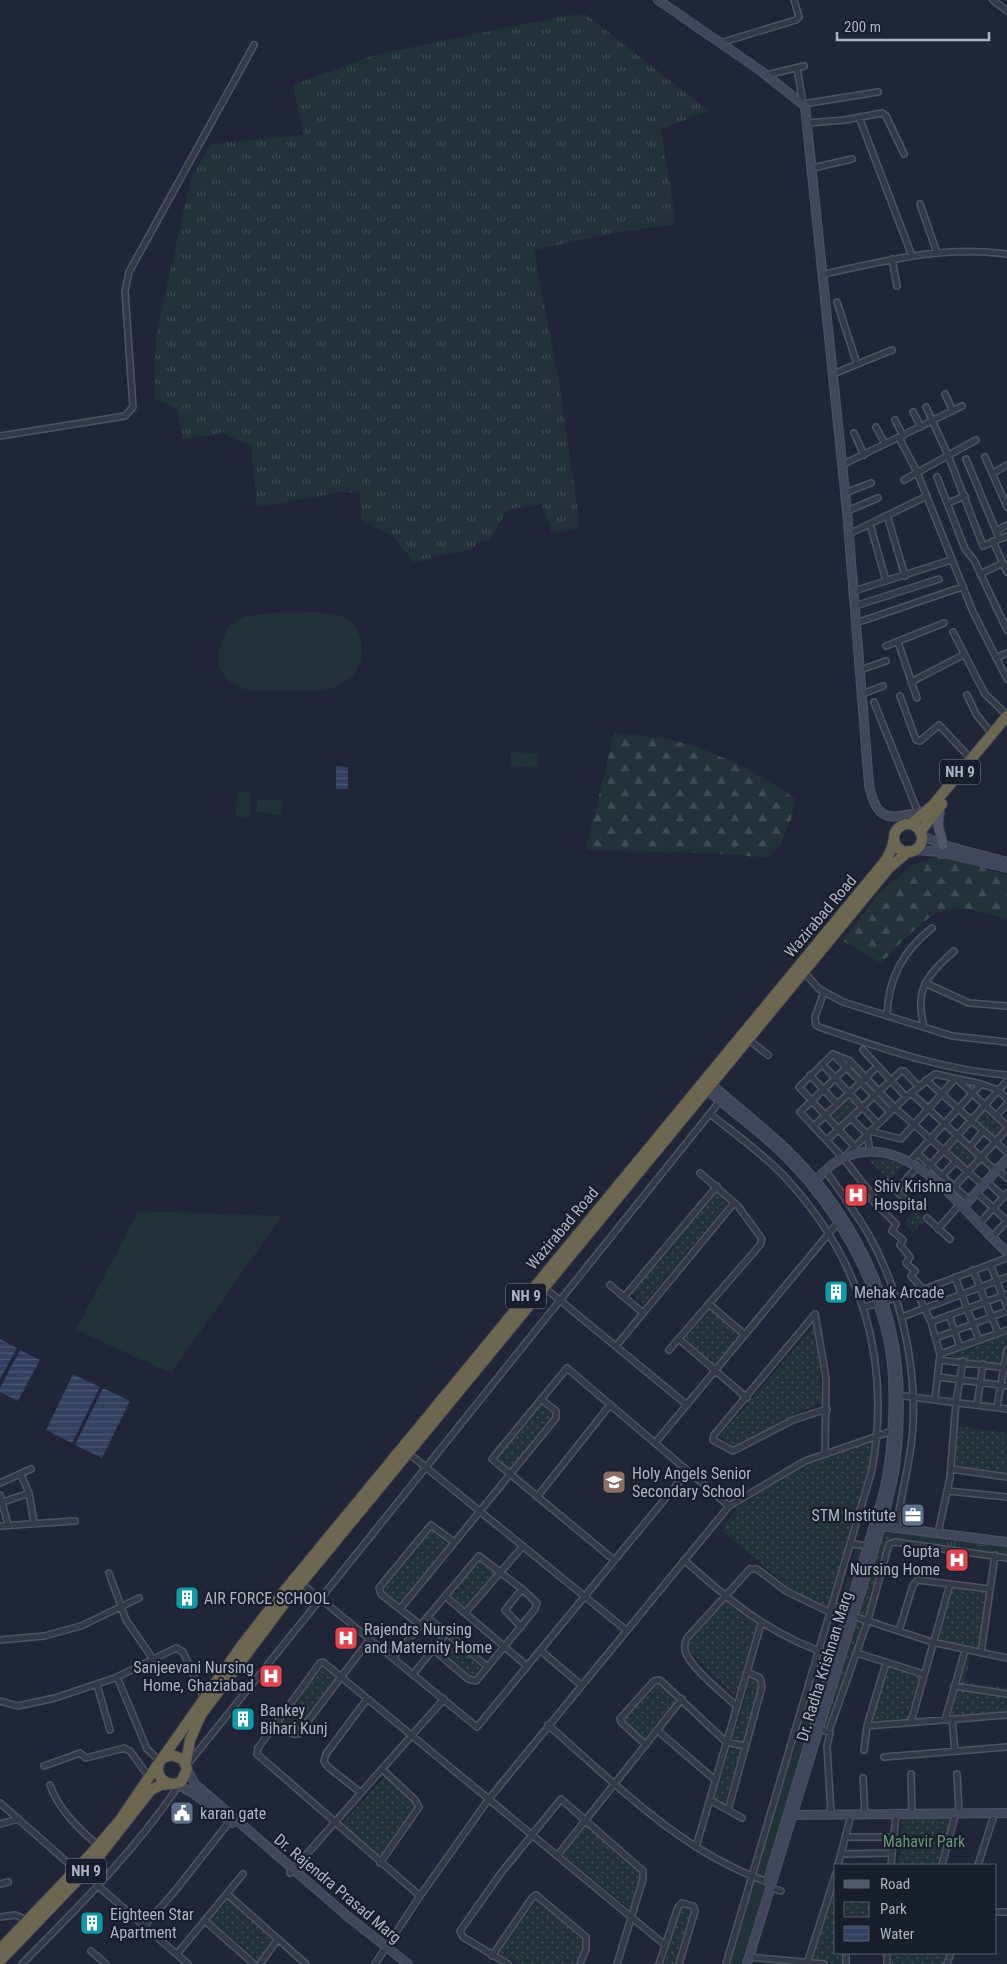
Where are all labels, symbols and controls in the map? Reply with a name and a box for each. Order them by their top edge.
scale bar [837,10,990,42]
text: 200 m [844,18,881,36]
road number: NH 9 [940,760,980,784]
street label: Wazirabad Road [780,871,860,961]
place label: Shiv Krishna Hospital [874,1177,952,1214]
hospital icon: Shiv Krishna Hospital [843,1182,869,1208]
street label: Wazirabad Road [522,1183,602,1273]
building icon: Mehak Arcade [823,1279,849,1305]
place label: Mehak Arcade [854,1283,944,1302]
road number: NH 9 [506,1284,546,1308]
place label: Holy Angels Senior Secondary School [632,1464,751,1501]
school or university icon: Holy Angels Senior Secondary School [601,1469,627,1495]
office icon: STM Institute [900,1502,926,1528]
place label: STM Institute [811,1506,896,1525]
place label: Gupta Nursing Home [850,1542,940,1579]
hospital icon: Gupta Nursing Home [944,1547,970,1573]
building icon: AIR FORCE SCHOOL [174,1585,200,1611]
place label: AIR FORCE SCHOOL [204,1589,330,1608]
street label: Dr. Radha Krishnan Marg [793,1589,856,1743]
place label: Rajendrs Nursing and Maternity Home [364,1620,492,1657]
hospital icon: Rajendrs Nursing and Maternity Home [333,1625,359,1651]
place label: Sanjeevani Nursing Home, Ghaziabad [133,1658,254,1695]
hospital icon: Sanjeevani Nursing Home, Ghaziabad [258,1663,284,1689]
place label: Bankey Bihari Kunj [260,1701,328,1738]
building icon: Bankey Bihari Kunj [230,1706,256,1732]
public building icon: karan gate [169,1800,195,1826]
place label: karan gate [200,1804,266,1823]
street label: Dr. Rajendra Prasad Marg [270,1830,405,1947]
park label: Mahavir Park [883,1832,966,1851]
road number: NH 9 [66,1858,106,1884]
legend [834,1864,997,1954]
text: Road [880,1875,910,1893]
text: Park [880,1900,907,1918]
place label: Eighteen Star Apartment [110,1905,194,1942]
building icon: Eighteen Star Apartment [79,1910,105,1936]
text: Water [880,1925,915,1943]

